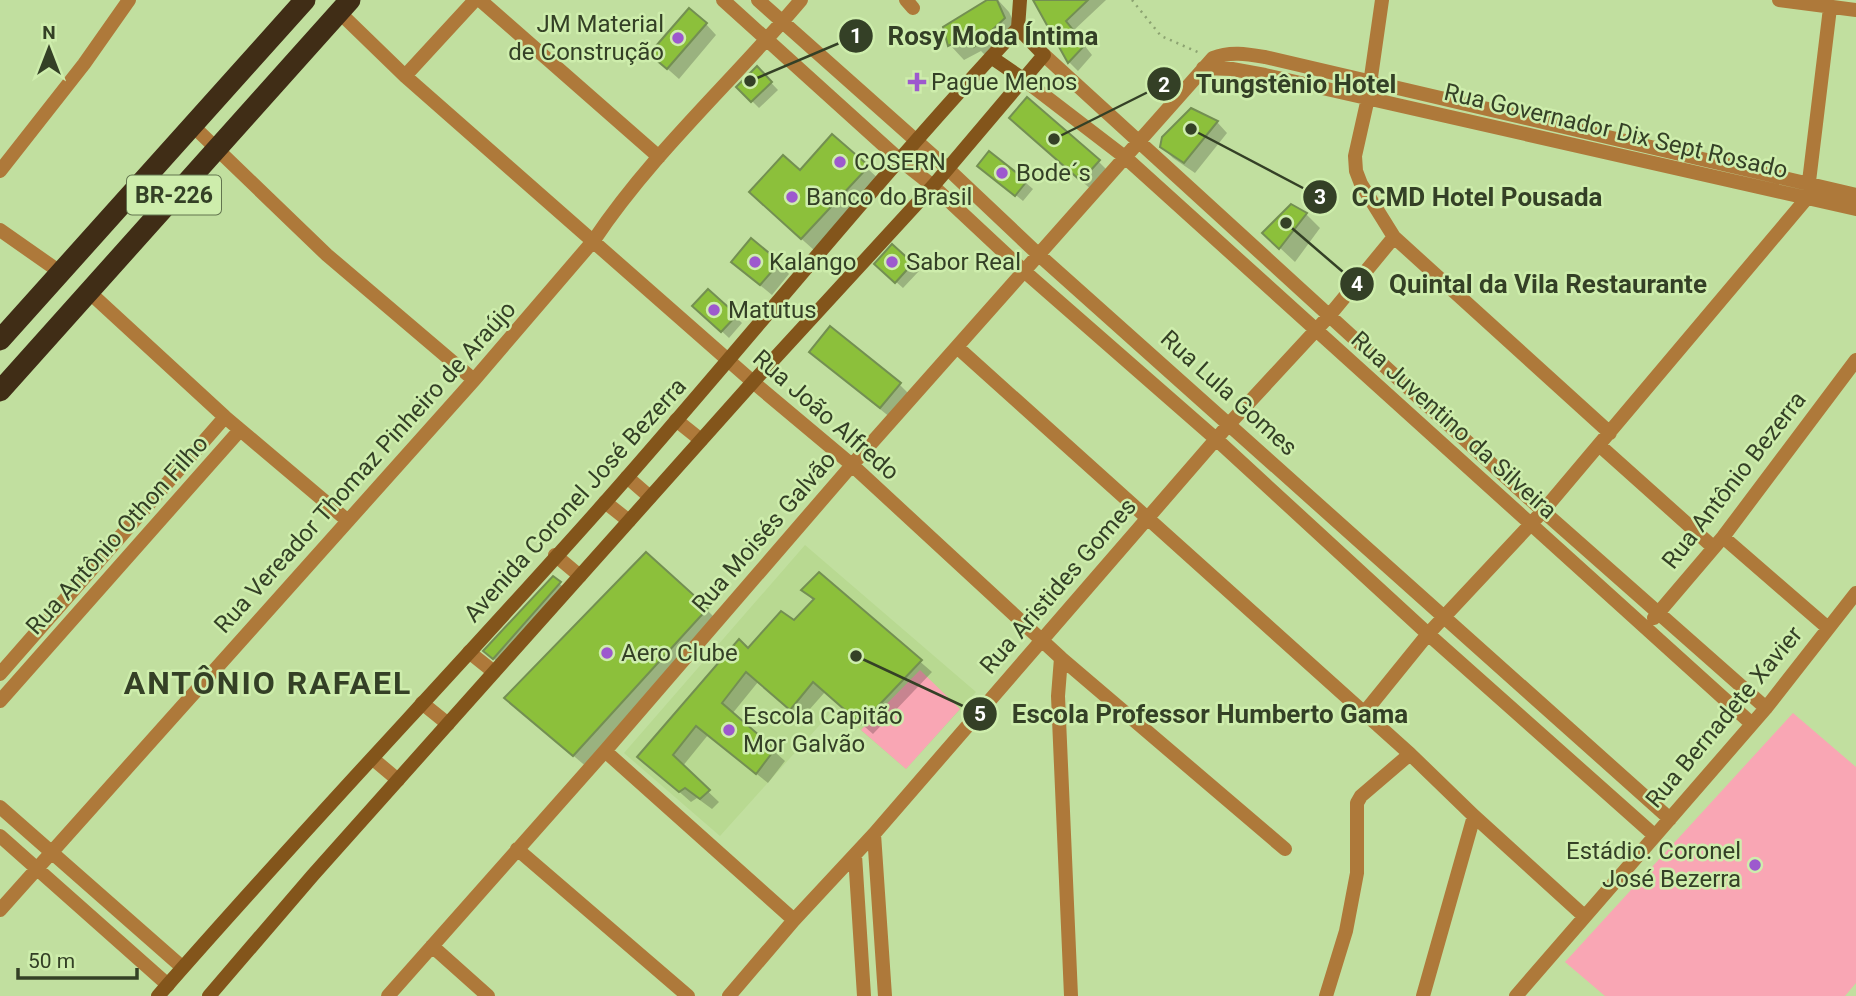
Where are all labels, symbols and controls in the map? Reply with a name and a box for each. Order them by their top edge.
place label: JM Material de Construção [508,10,664,66]
callout: Rosy Moda Íntima [838,12,1112,59]
north arrow [14,14,84,84]
text: N [42,21,56,44]
text: Rosy Moda Íntima [888,21,1099,51]
text: 1 [850,24,862,48]
marker: JM Material de Construção [670,30,686,46]
callout: Tungstênio Hotel [1147,61,1410,108]
place label: Pague Menos [931,68,1077,96]
text: Tungstênio Hotel [1196,69,1396,99]
text: 2 [1158,73,1170,97]
marker: Pague Menos [909,74,925,90]
street label: Rua Governador Dix Sept Rosado [1442,78,1790,184]
place label: COSERN [854,148,946,176]
marker: COSERN [832,154,848,170]
place label: Bode´s [1016,159,1091,187]
marker: Bode´s [994,165,1010,181]
callout: CCMD Hotel Pousada [1302,173,1616,220]
road number: BR-226 [127,176,221,214]
text: CCMD Hotel Pousada [1351,182,1603,212]
place label: Banco do Brasil [806,183,972,211]
text: 3 [1314,185,1326,209]
marker: Banco do Brasil [784,189,800,205]
place label: Kalango [769,248,856,276]
place label: Sabor Real [906,248,1021,276]
marker: Kalango [747,254,763,270]
marker: Sabor Real [884,254,900,270]
callout: Quintal da Vila Restaurante [1340,260,1721,307]
text: Quintal da Vila Restaurante [1389,269,1707,299]
text: 4 [1351,272,1363,296]
street label: Rua Vereador Thomaz Pinheiro de Araújo [208,295,522,639]
place label: Matutus [728,296,817,324]
marker: Matutus [706,302,722,318]
street label: Rua Lula Gomes [1155,324,1303,462]
street label: Rua Juventino da Silveira [1346,325,1562,525]
street label: Rua João Alfredo [747,344,905,486]
street label: Avenida Coronel José Bezerra [458,372,692,628]
street label: Rua Antônio Bezerra [1656,386,1812,574]
street label: Rua Antônio Othon Filho [20,430,214,640]
street label: Rua Moisés Galvão [686,446,842,618]
street label: Rua Aristides Gomes [974,492,1142,680]
street label: Rua Bernadete Xavier [1640,621,1808,813]
place label: Aero Clube [621,639,738,667]
marker: Aero Clube [599,645,615,661]
district label: ANTÔNIO RAFAEL [124,664,412,702]
callout: Escola Professor Humberto Gama [963,690,1422,737]
text: Escola Professor Humberto Gama [1012,699,1408,729]
place label: Escola Capitão Mor Galvão [743,702,903,758]
text: 5 [974,702,986,726]
marker: Escola Capitão Mor Galvão [721,722,737,738]
place label: Estádio. Coronel José Bezerra [1566,837,1741,893]
marker: Estádio. Coronel José Bezerra [1747,857,1763,873]
scale bar [18,936,136,980]
text: 50 m [28,949,75,973]

